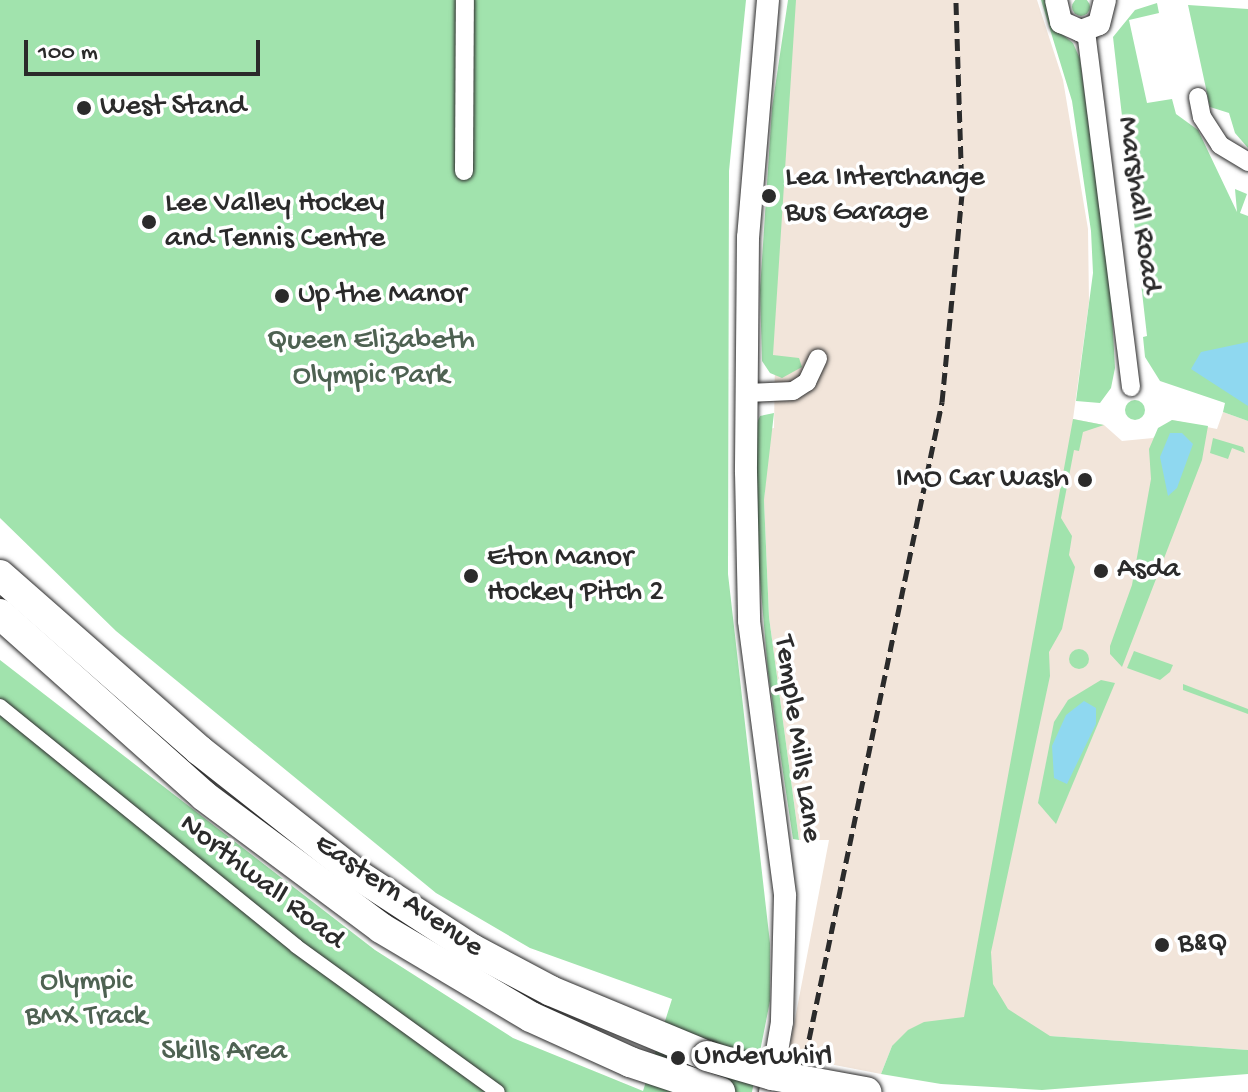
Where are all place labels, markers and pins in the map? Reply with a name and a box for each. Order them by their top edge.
place label: West Stand [100,90,246,126]
marker: West Stand [75,99,93,117]
place label: Lea Interchange Bus Garage [785,161,985,232]
place label: Lee Valley Hockey and Tennis Centre [165,187,385,258]
marker: Lea Interchange Bus Garage [760,187,778,205]
marker: Lee Valley Hockey and Tennis Centre [140,213,158,231]
place label: Up the Manor [298,278,466,314]
marker: Up the Manor [273,287,291,305]
place label: IMO Car Wash [896,462,1069,498]
marker: IMO Car Wash [1076,471,1094,489]
place label: Eton Manor Hockey Pitch 2 [487,541,664,612]
place label: Asda [1117,553,1180,589]
marker: Asda [1092,562,1110,580]
marker: Eton Manor Hockey Pitch 2 [462,567,480,585]
place label: B&Q [1178,927,1227,963]
marker: B&Q [1153,936,1171,954]
place label: Underwhirl [694,1040,832,1076]
marker: Underwhirl [669,1049,687,1067]

